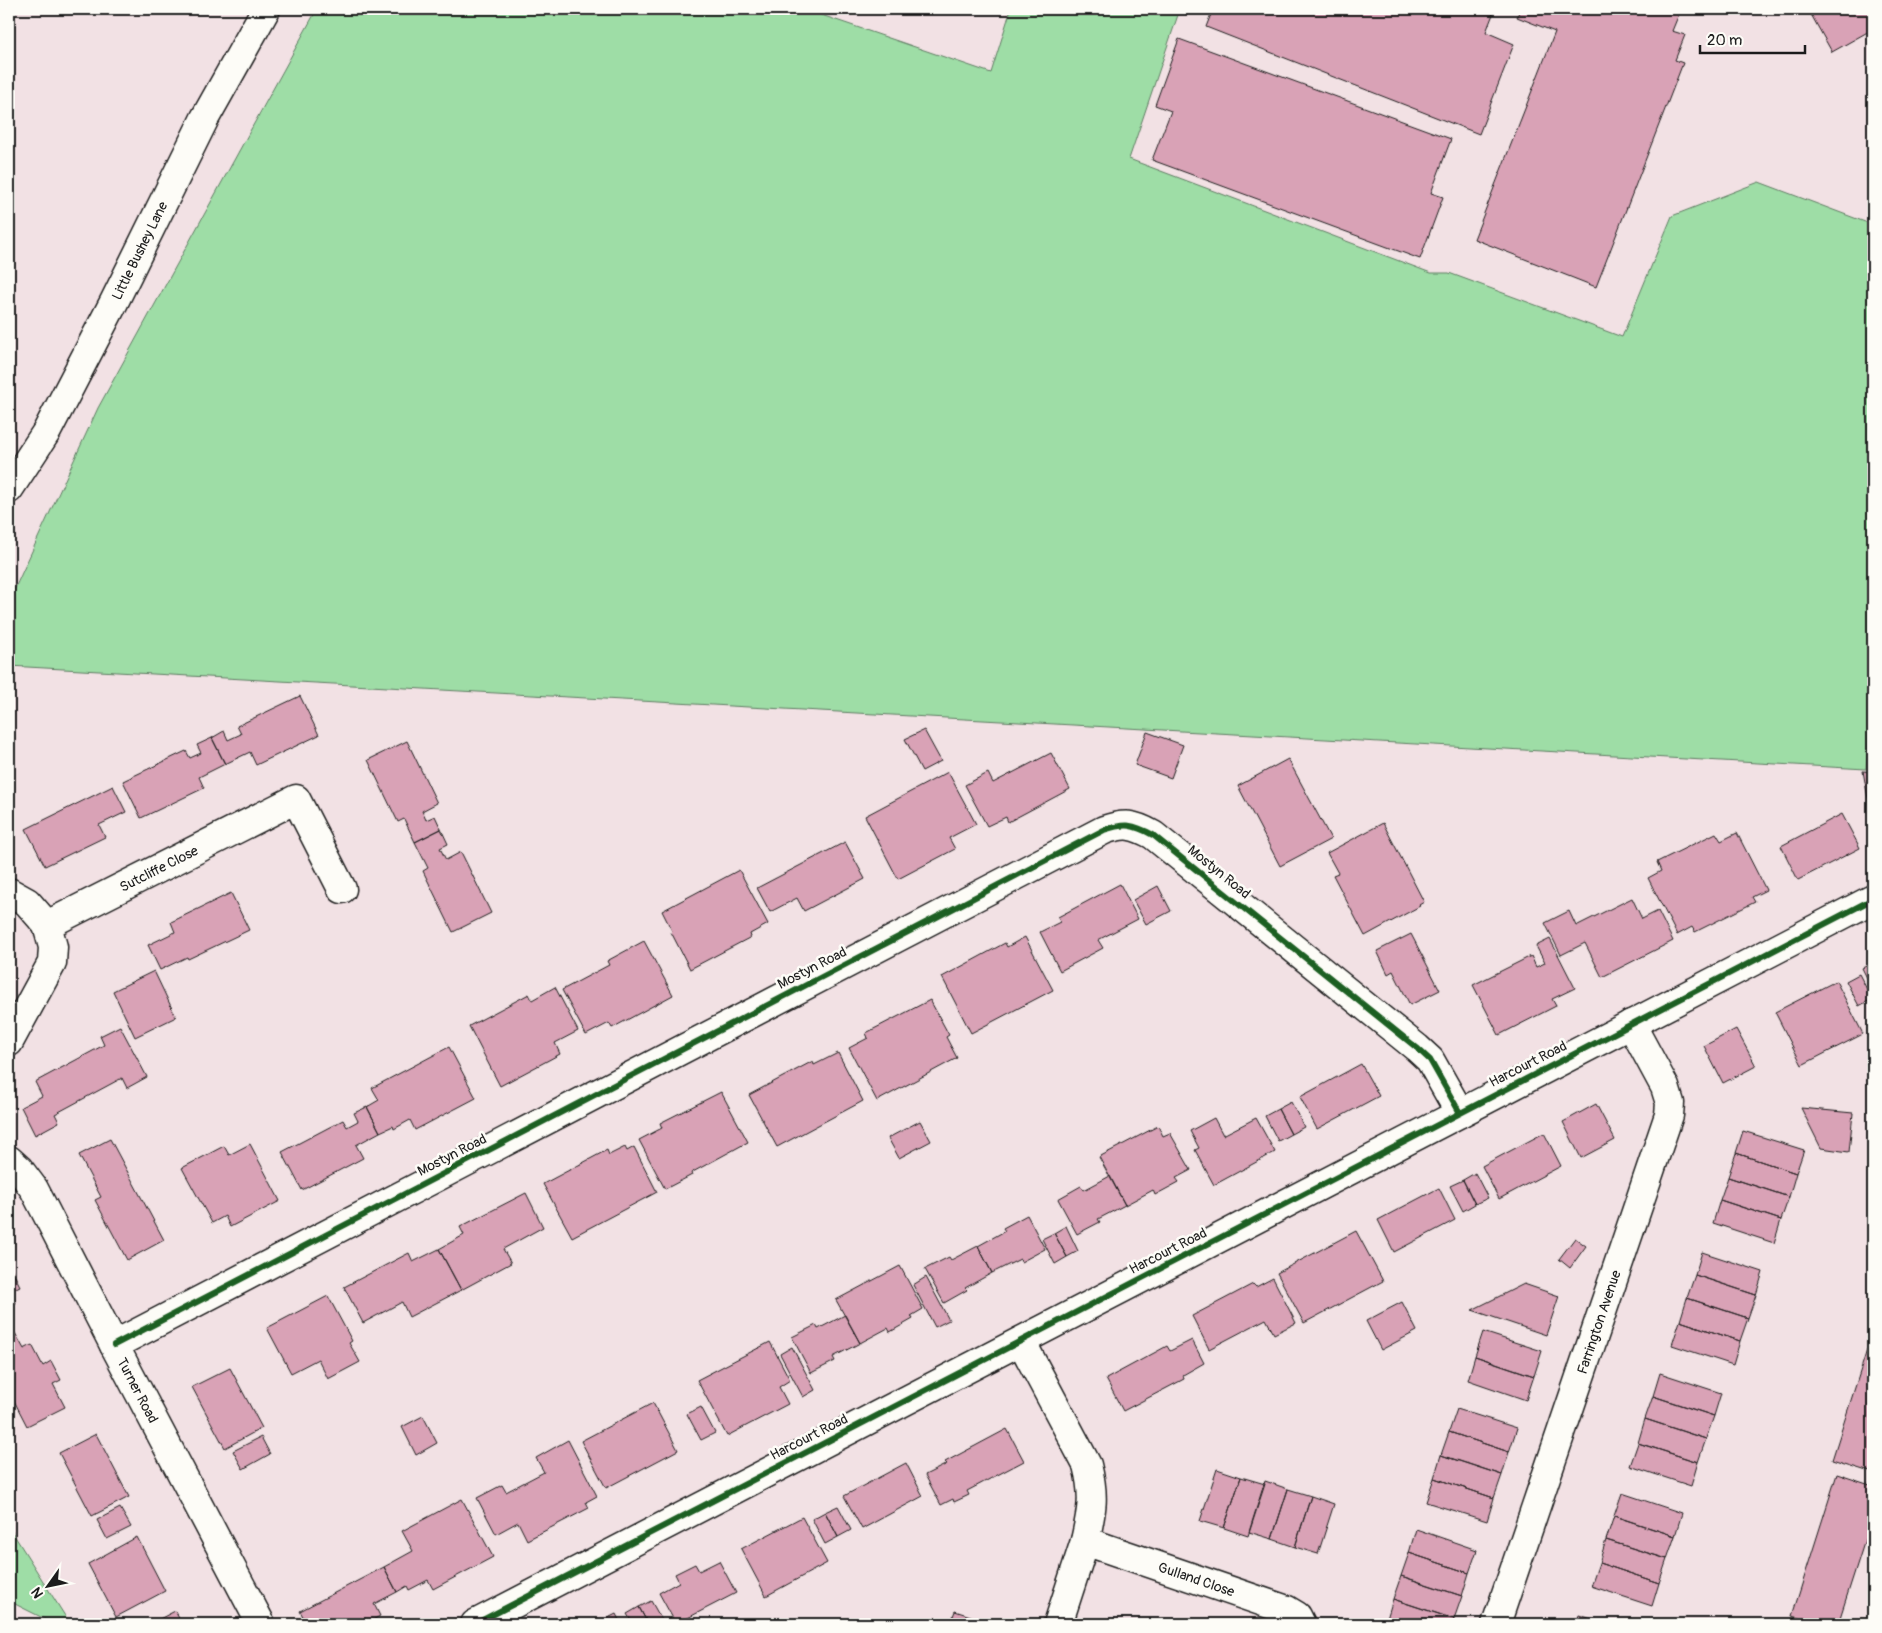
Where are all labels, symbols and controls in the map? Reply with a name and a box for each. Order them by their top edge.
scale bar [1700,22,1804,54]
text: 20 m [1707,31,1742,50]
street label: Little Bushey Lane [108,199,171,303]
street label: Sutcliffe Close [117,842,201,895]
street label: Mostyn Road [1184,842,1254,902]
street label: Mostyn Road [775,943,850,993]
street label: Harcourt Road [1486,1037,1570,1091]
street label: Mostyn Road [415,1130,490,1180]
street label: Harcourt Road [1126,1224,1210,1278]
street label: Farrington Avenue [1573,1268,1624,1376]
street label: Turner Road [114,1355,162,1426]
street label: Harcourt Road [767,1410,851,1464]
street label: Gulland Close [1156,1558,1237,1600]
north arrow [22,1560,72,1610]
text: N [28,1584,47,1601]

